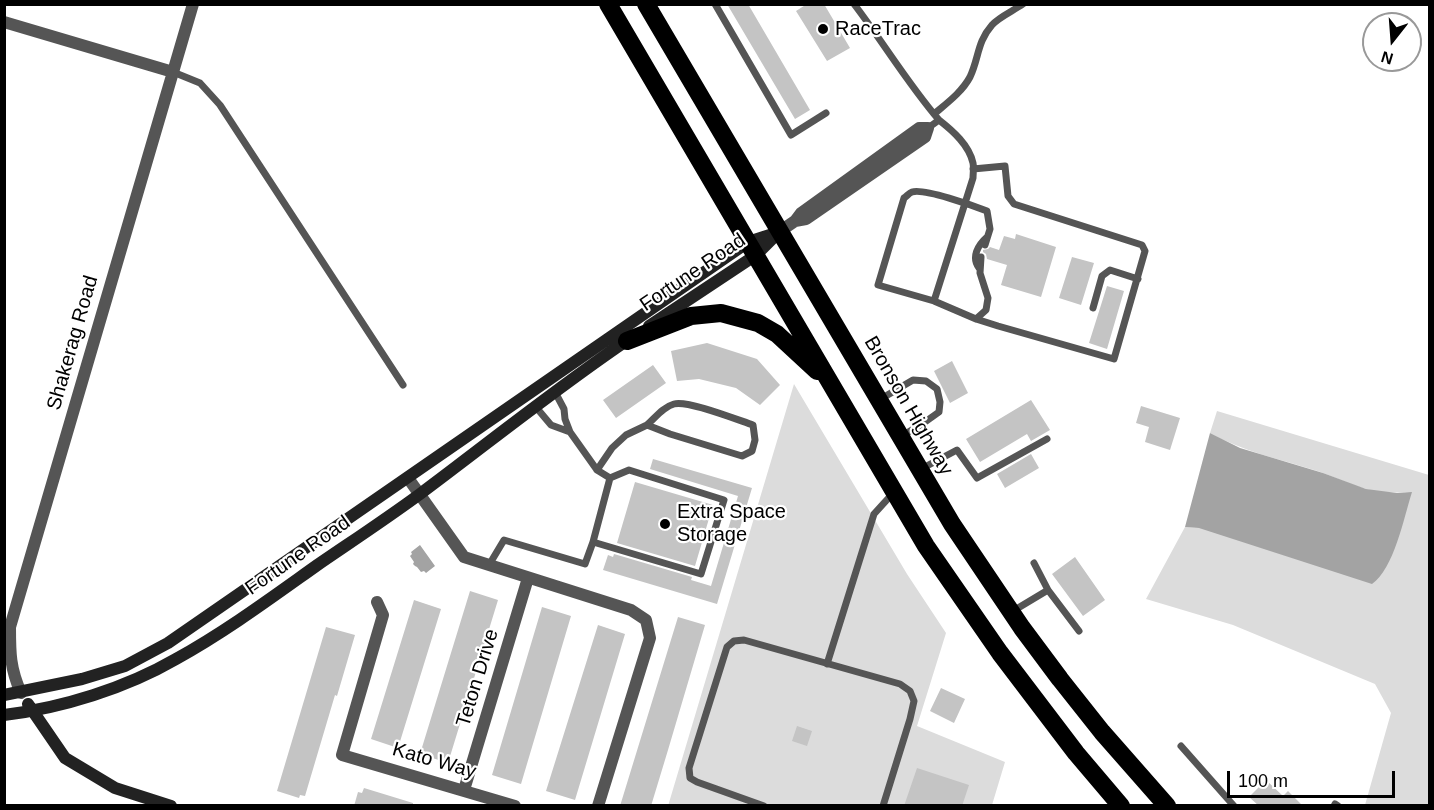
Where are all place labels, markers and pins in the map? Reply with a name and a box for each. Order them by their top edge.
place label: RaceTrac [835,17,921,41]
marker: RaceTrac [816,22,830,36]
place label: Extra Space Storage [677,500,786,547]
marker: Extra Space Storage [658,517,672,531]

